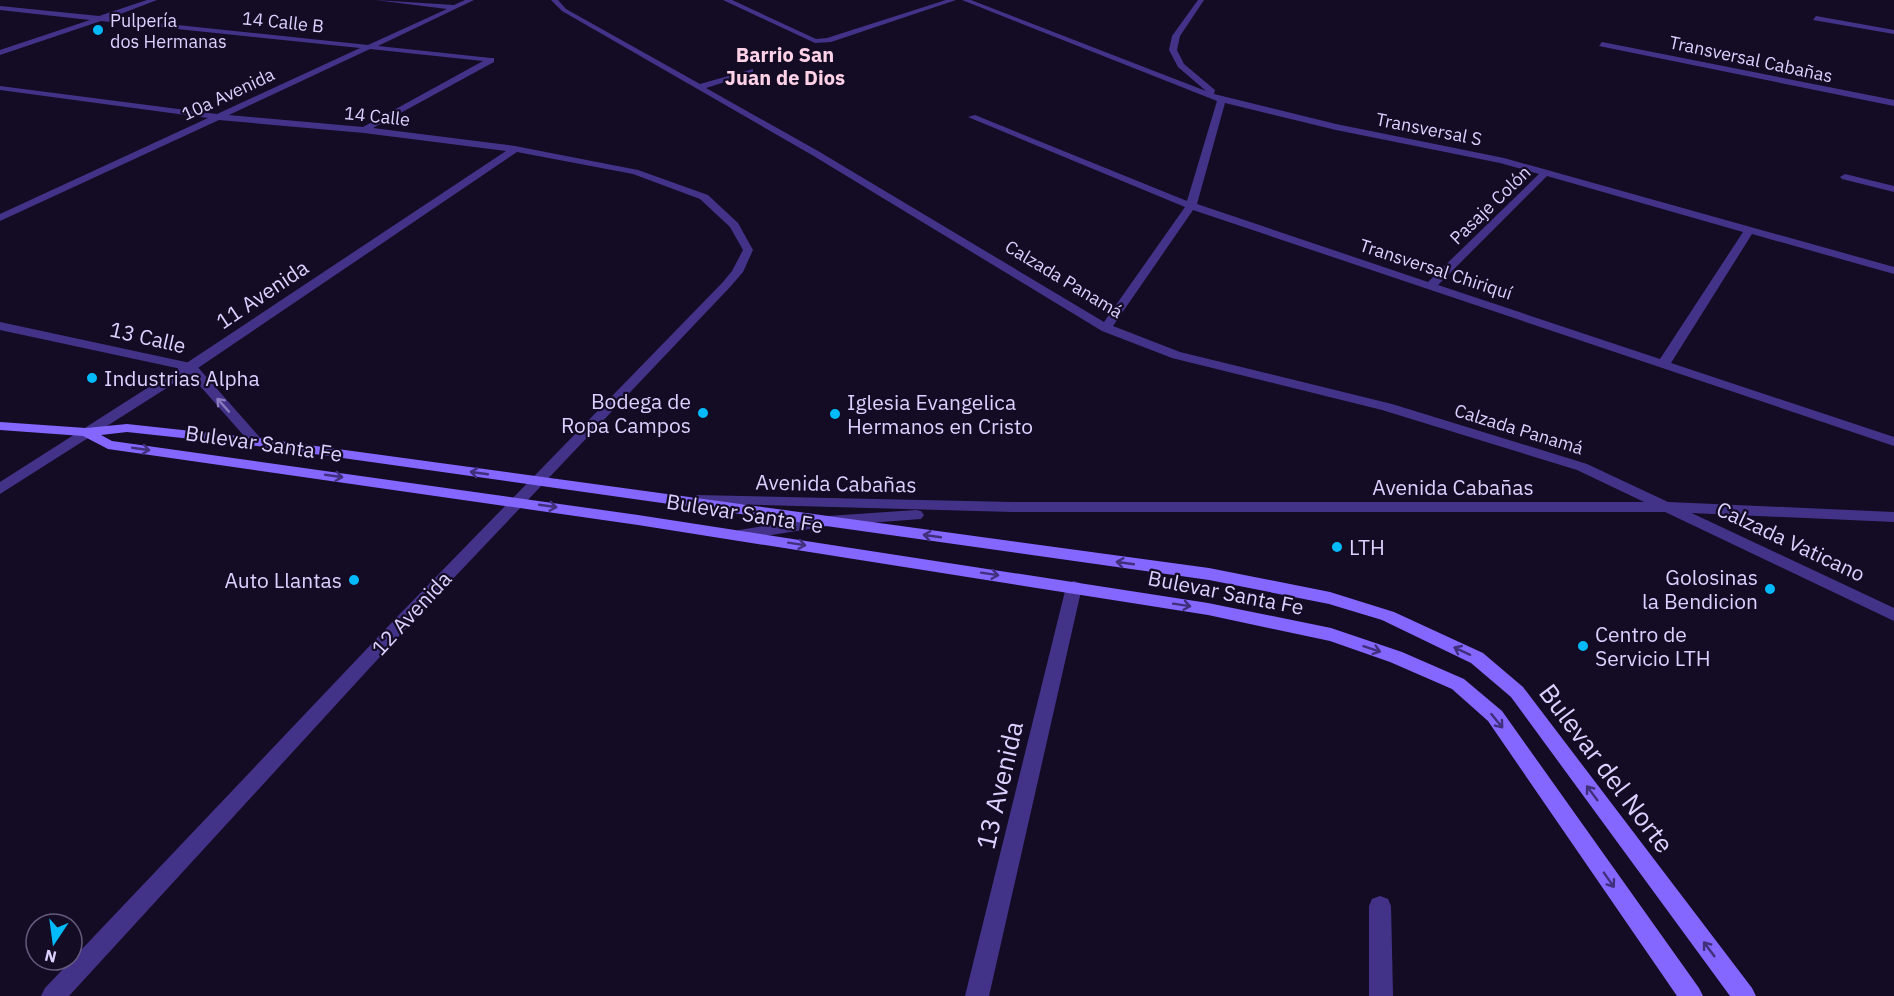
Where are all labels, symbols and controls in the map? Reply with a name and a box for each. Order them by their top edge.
street label: 14 Calle B [241,6,325,38]
place label: Pulpería dos Hermanas [110,9,227,53]
marker: Pulpería dos Hermanas [91,23,105,37]
street label: Transversal Cabañas [1667,30,1835,88]
district label: Barrio San Juan de Dios [725,41,845,91]
street label: 10a Avenida [178,62,279,126]
street label: 14 Calle [343,101,411,131]
street label: Transversal S [1374,107,1484,151]
street label: Pasaje Colón [1445,161,1535,249]
street label: Transversal Chiriquí [1357,233,1516,305]
street label: Calzada Panamá [1001,235,1127,323]
street label: 11 Avenida [210,253,314,335]
street label: 13 Calle [107,315,189,359]
place label: Industrias Alpha [104,364,260,392]
marker: Industrias Alpha [85,371,99,385]
place label: Bodega de Ropa Campos [561,387,691,439]
place label: Iglesia Evangelica Hermanos en Cristo [847,388,1033,440]
one-way arrow [216,397,230,412]
street label: Calzada Panamá [1452,398,1587,460]
marker: Bodega de Ropa Campos [696,406,710,420]
marker: Iglesia Evangelica Hermanos en Cristo [828,407,842,421]
street label: Bulevar Santa Fe [184,418,344,468]
one-way arrow [130,444,150,455]
one-way arrow [470,467,489,478]
street label: Avenida Cabañas [755,468,917,498]
one-way arrow [324,470,343,481]
street label: Avenida Cabañas [1372,473,1534,501]
street label: Bulevar Santa Fe [665,487,825,539]
street label: Calzada Vaticano [1712,494,1870,588]
one-way arrow [537,501,557,512]
one-way arrow [923,530,943,541]
place label: LTH [1349,533,1385,561]
one-way arrow [786,539,806,550]
marker: LTH [1330,540,1344,554]
one-way arrow [1116,557,1136,568]
street label: Bulevar Santa Fe [1146,563,1306,621]
place label: Golosinas la Bendicion [1642,563,1758,615]
street label: 12 Avenida [365,565,457,661]
place label: Auto Llantas [224,566,342,594]
one-way arrow [979,568,999,579]
marker: Auto Llantas [347,573,361,587]
marker: Golosinas la Bendicion [1763,582,1777,596]
one-way arrow [1172,599,1191,610]
place label: Centro de Servicio LTH [1595,620,1711,672]
marker: Centro de Servicio LTH [1576,639,1590,653]
one-way arrow [1362,644,1381,655]
one-way arrow [1454,645,1472,656]
street label: Bulevar del Norte [1532,677,1682,859]
one-way arrow [1490,713,1503,729]
street label: 13 Avenida [968,717,1030,852]
one-way arrow [1586,785,1599,801]
one-way arrow [1603,871,1615,887]
north arrow [24,912,84,972]
one-way arrow [1703,942,1716,958]
text: N [43,946,59,968]

